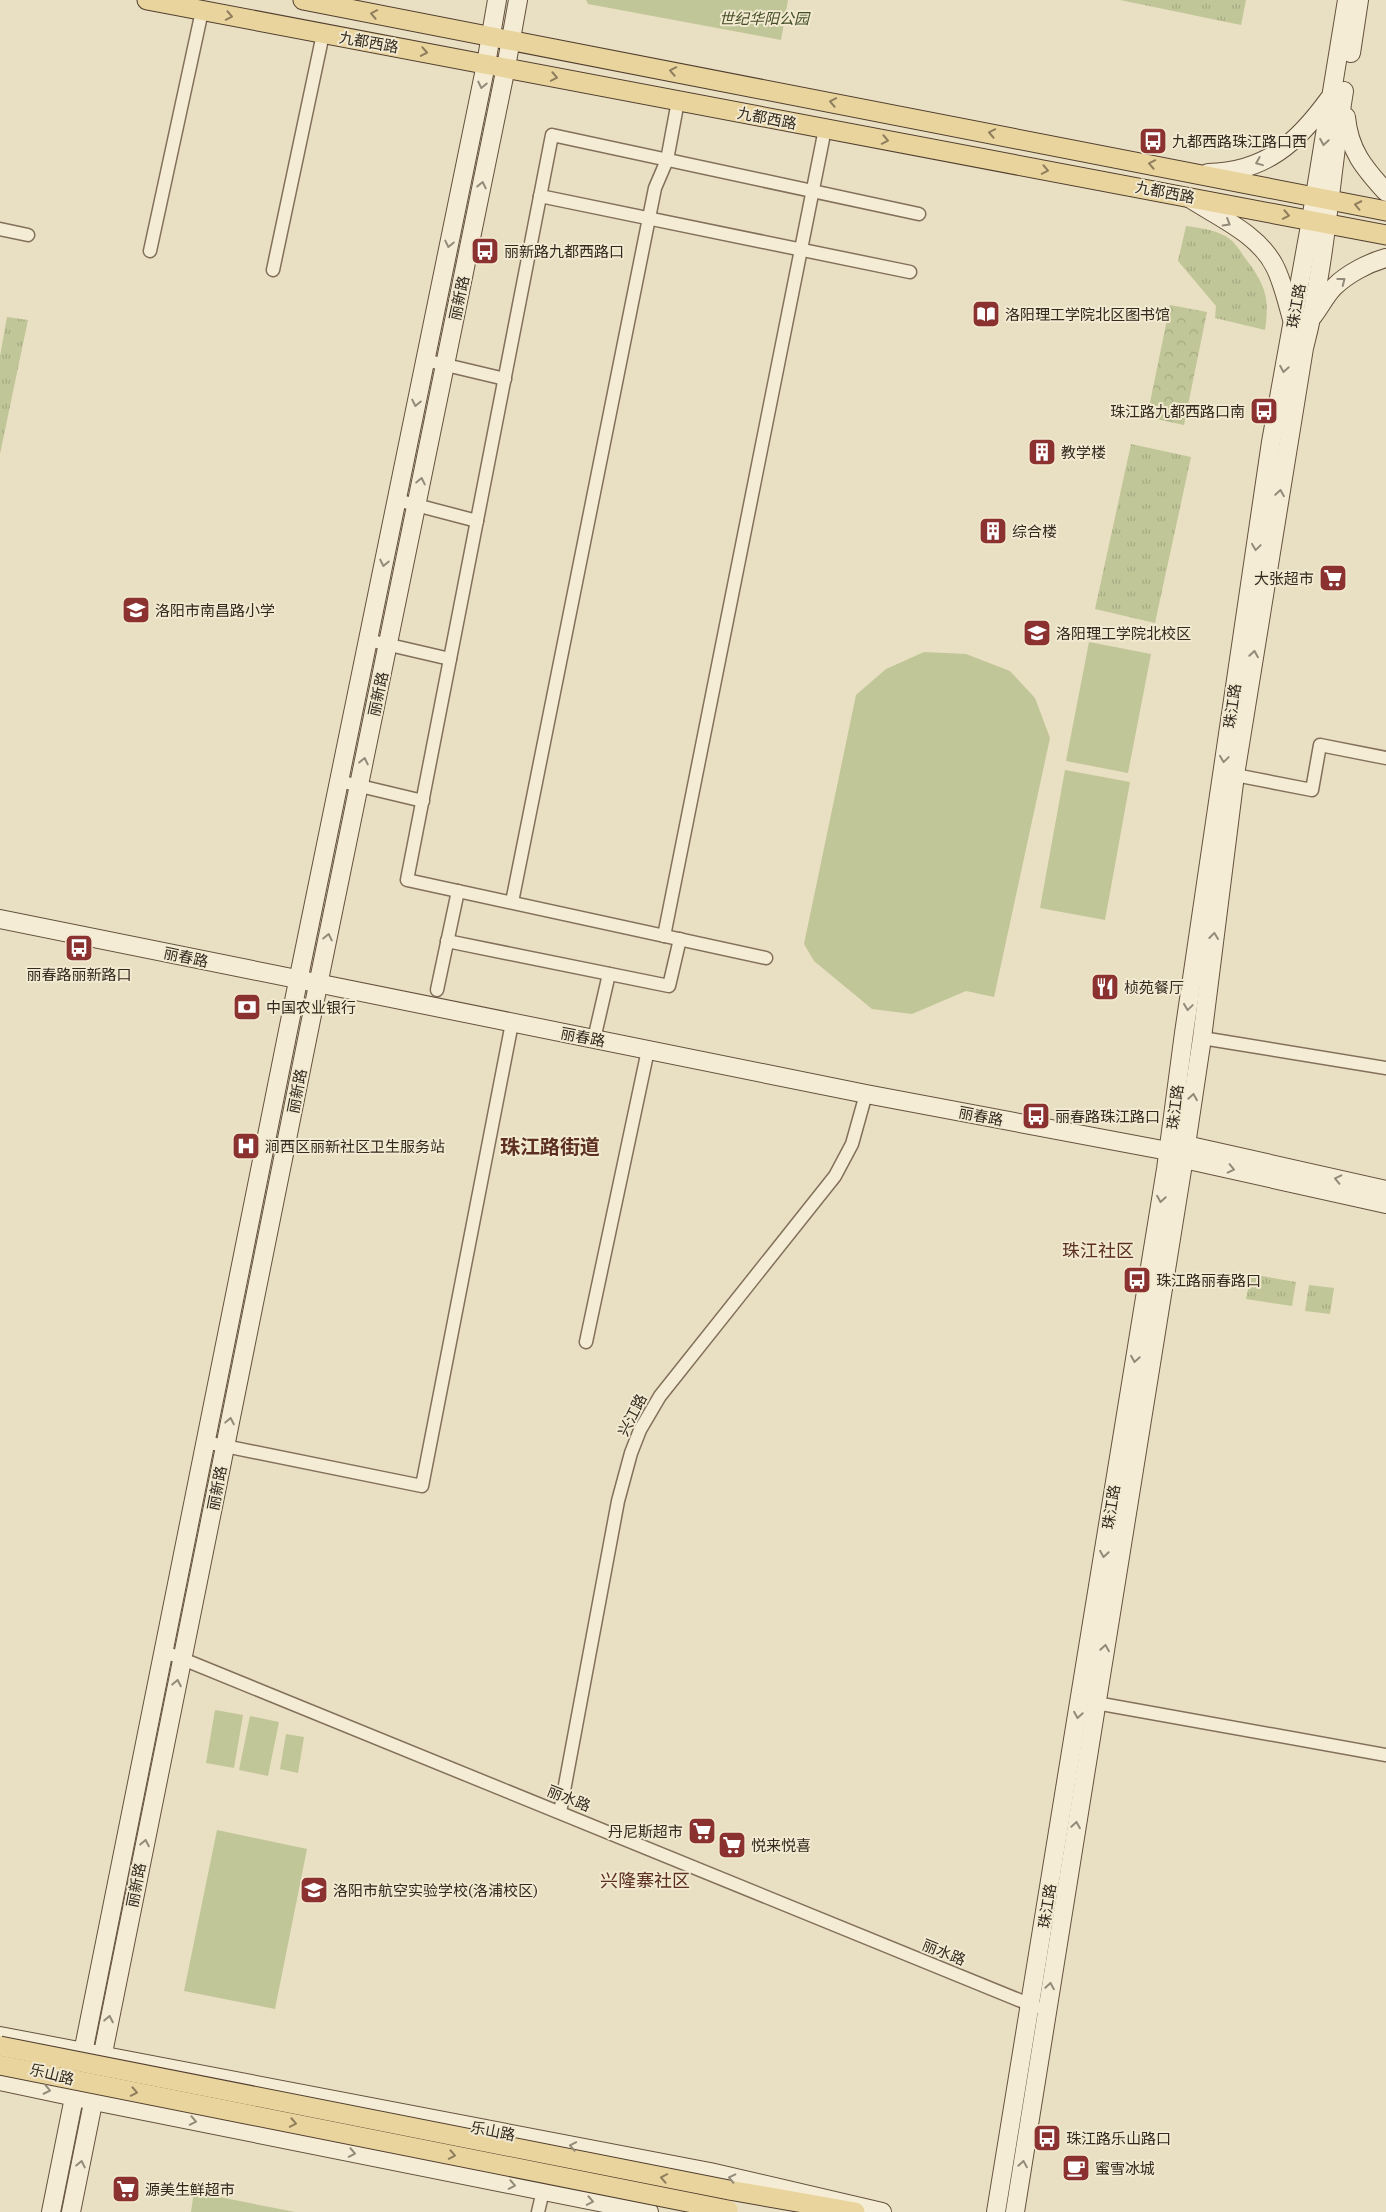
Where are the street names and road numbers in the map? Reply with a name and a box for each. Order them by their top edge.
street label: 九都西路 [338,27,400,57]
street label: 九都西路 [736,103,798,133]
street label: 九都西路 [1134,177,1196,207]
street label: 丽新路 [445,274,473,322]
street label: 珠江路 [1283,282,1309,330]
street label: 丽新路 [364,670,392,718]
street label: 珠江路 [1219,682,1245,730]
street label: 丽春路 [162,943,210,971]
street label: 丽春路 [559,1023,607,1051]
street label: 丽新路 [283,1067,311,1115]
street label: 珠江路 [1163,1084,1187,1130]
street label: 丽春路 [957,1102,1005,1130]
street label: 兴江路 [613,1391,651,1439]
street label: 丽新路 [203,1464,231,1512]
street label: 珠江路 [1098,1483,1124,1531]
street label: 丽水路 [545,1781,593,1815]
street label: 丽新路 [122,1861,150,1909]
street label: 珠江路 [1034,1882,1060,1930]
street label: 丽水路 [920,1935,968,1969]
street label: 乐山路 [28,2059,76,2089]
street label: 乐山路 [469,2117,517,2145]

